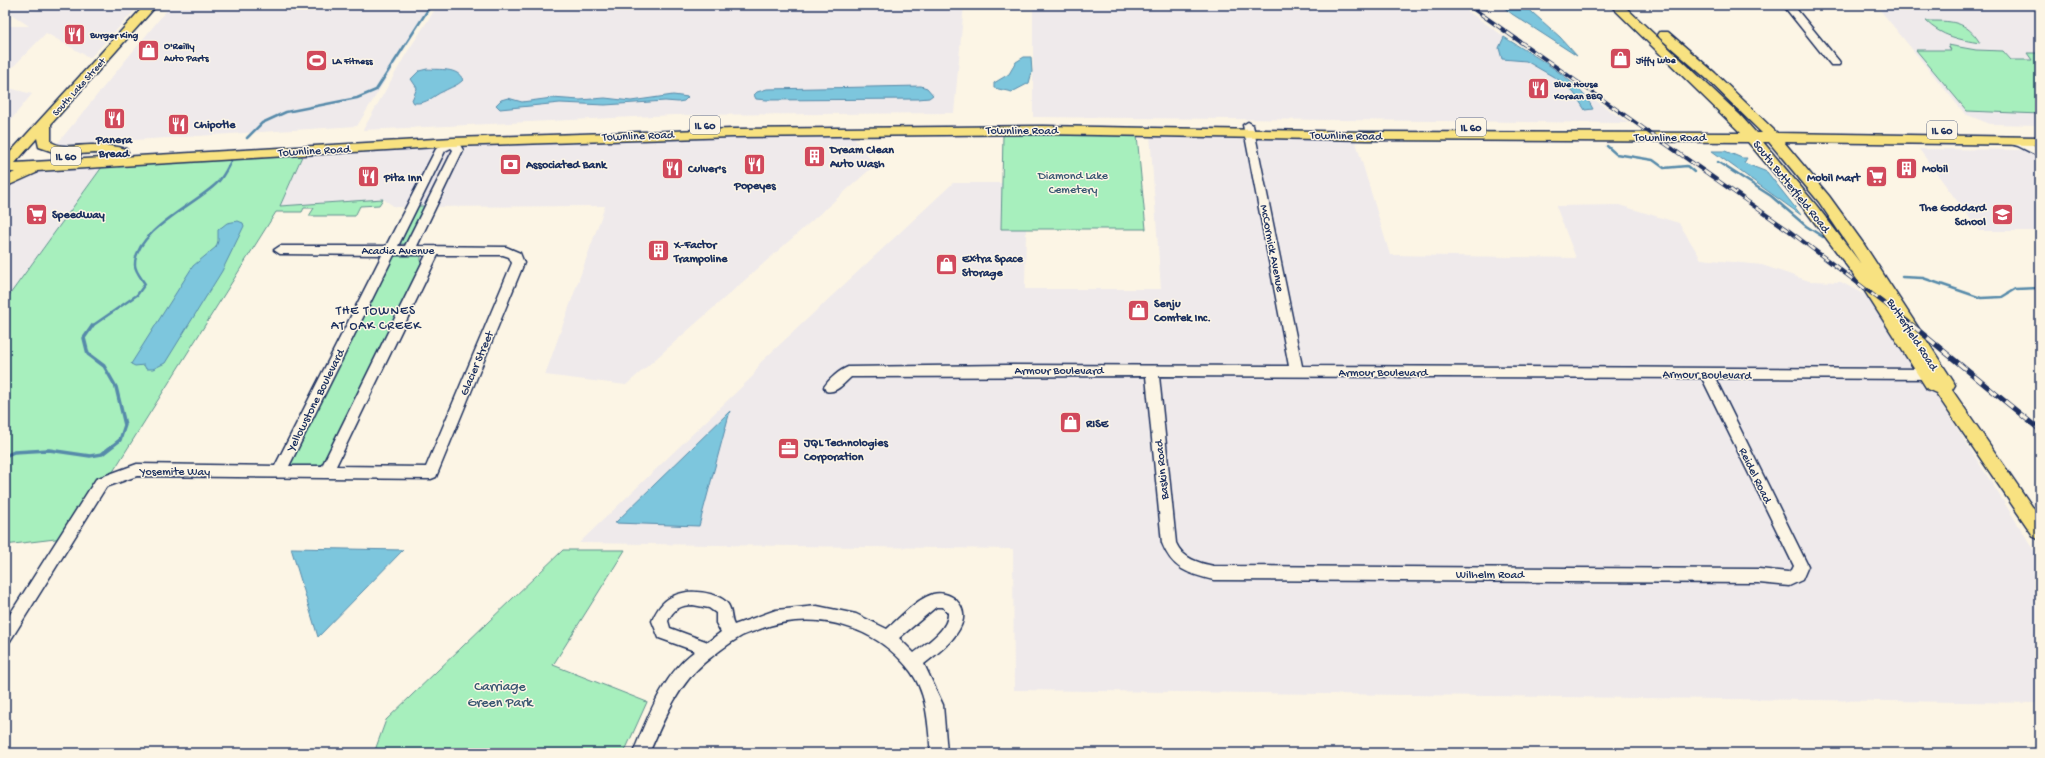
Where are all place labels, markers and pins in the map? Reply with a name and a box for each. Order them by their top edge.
restaurant icon: Burger King [61,21,87,47]
place label: Burger King [89,30,139,42]
shop icon: O'Reilly Auto Parts [136,38,162,64]
place label: O'Reilly Auto Parts [163,41,210,65]
shop icon: Jiffy Lube [1607,46,1633,72]
sports icon: LA Fitness [304,47,330,73]
place label: Jiffy Lube [1635,55,1677,67]
place label: LA Fitness [332,56,374,68]
restaurant icon: Blue House Korean BBQ [1526,76,1552,102]
place label: Blue House Korean BBQ [1553,79,1603,103]
restaurant icon: Panera Bread [101,105,127,131]
restaurant icon: Chipotle [165,111,191,137]
place label: Chipotle [193,119,236,133]
place label: Panera Bread [95,134,133,162]
building icon: Dream Clean Auto Wash [801,143,827,169]
place label: Dream Clean Auto Wash [829,144,894,172]
bank icon: Associated Bank [498,151,524,177]
restaurant icon: Popeyes [742,151,768,177]
restaurant icon: Culver's [659,155,685,181]
building icon: Mobil [1894,155,1920,181]
place label: Associated Bank [525,159,608,173]
place label: Culver's [687,163,727,177]
place label: Mobil [1922,163,1948,177]
restaurant icon: Pita Inn [355,164,381,190]
supermarket icon: Mobil Mart [1863,164,1889,190]
place label: Pita Inn [383,172,422,186]
place label: Mobil Mart [1807,172,1861,186]
place label: Popeyes [733,180,776,194]
supermarket icon: Speedway [24,201,50,227]
school or university icon: The Goddard School [1989,201,2015,227]
place label: The Goddard School [1919,202,1988,230]
place label: Speedway [52,209,105,223]
building icon: X-Factor Trampoline [645,238,671,264]
place label: X-Factor Trampoline [673,239,728,267]
shop icon: Extra Space Storage [933,252,959,278]
place label: Extra Space Storage [961,253,1024,281]
shop icon: Senju Comtek Inc. [1126,297,1152,323]
place label: Senju Comtek Inc. [1153,298,1211,326]
shop icon: RISE [1058,410,1084,436]
place label: RISE [1085,418,1110,432]
office icon: JQL Technologies Corporation [776,436,802,462]
place label: JQL Technologies Corporation [803,437,888,465]

